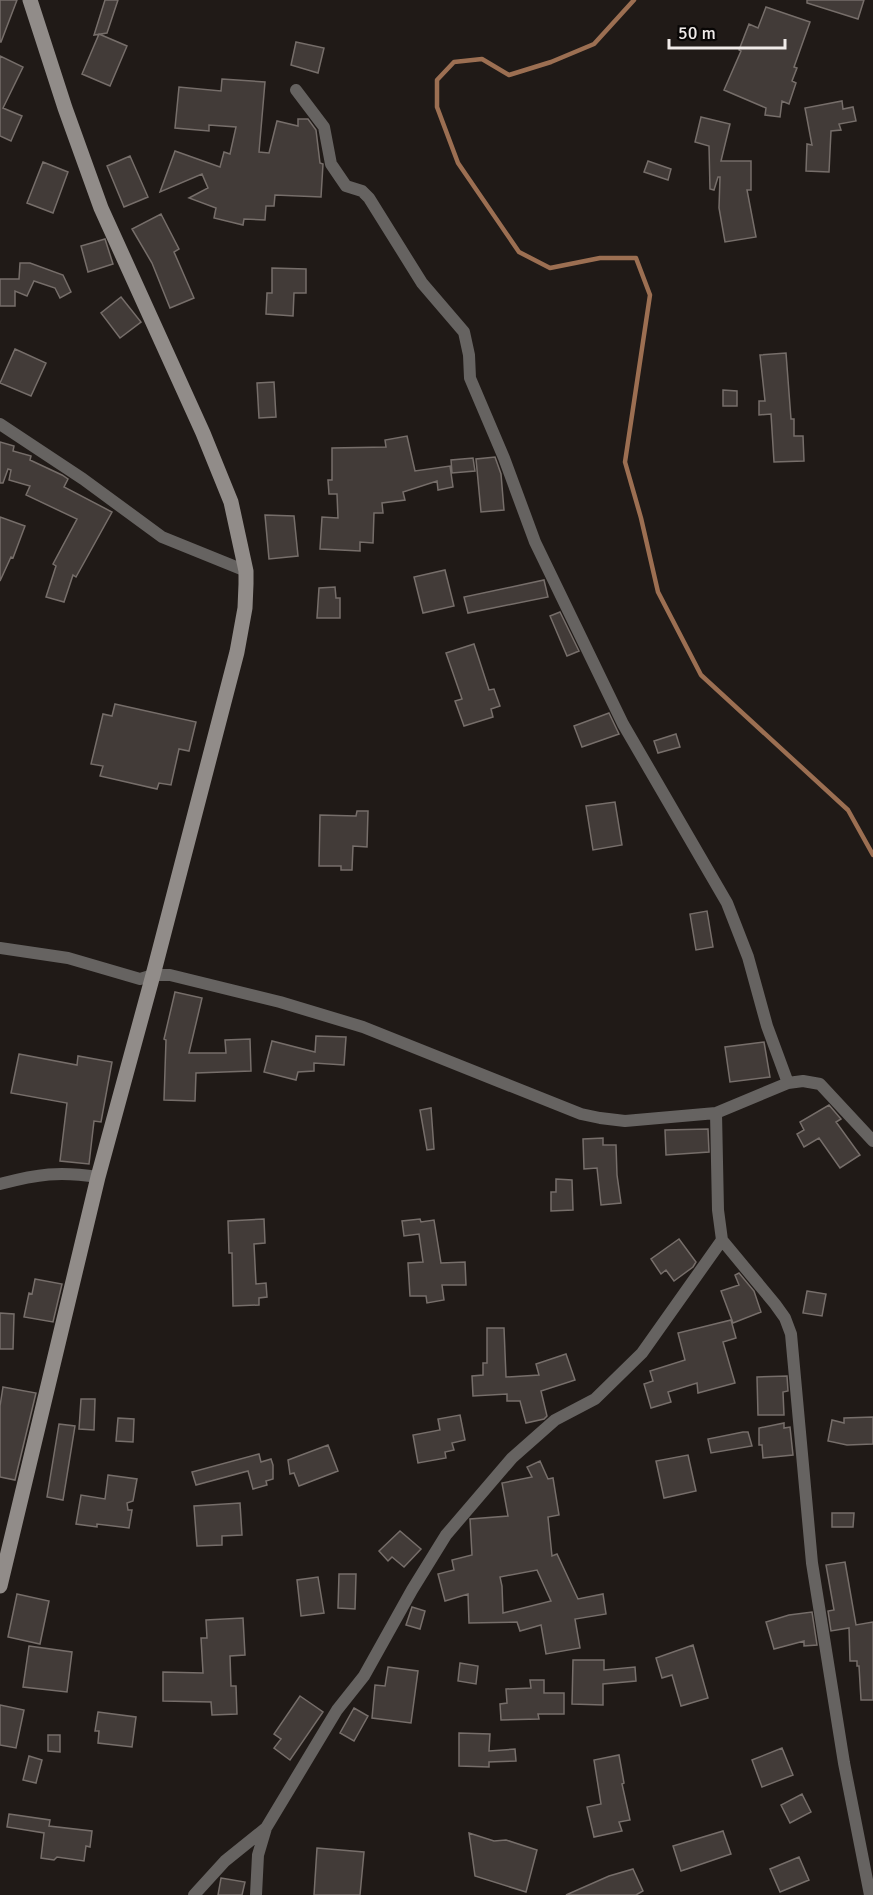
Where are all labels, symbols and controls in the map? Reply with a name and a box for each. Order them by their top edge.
scale bar [669,12,784,50]
text: 50 m [678,22,716,44]

